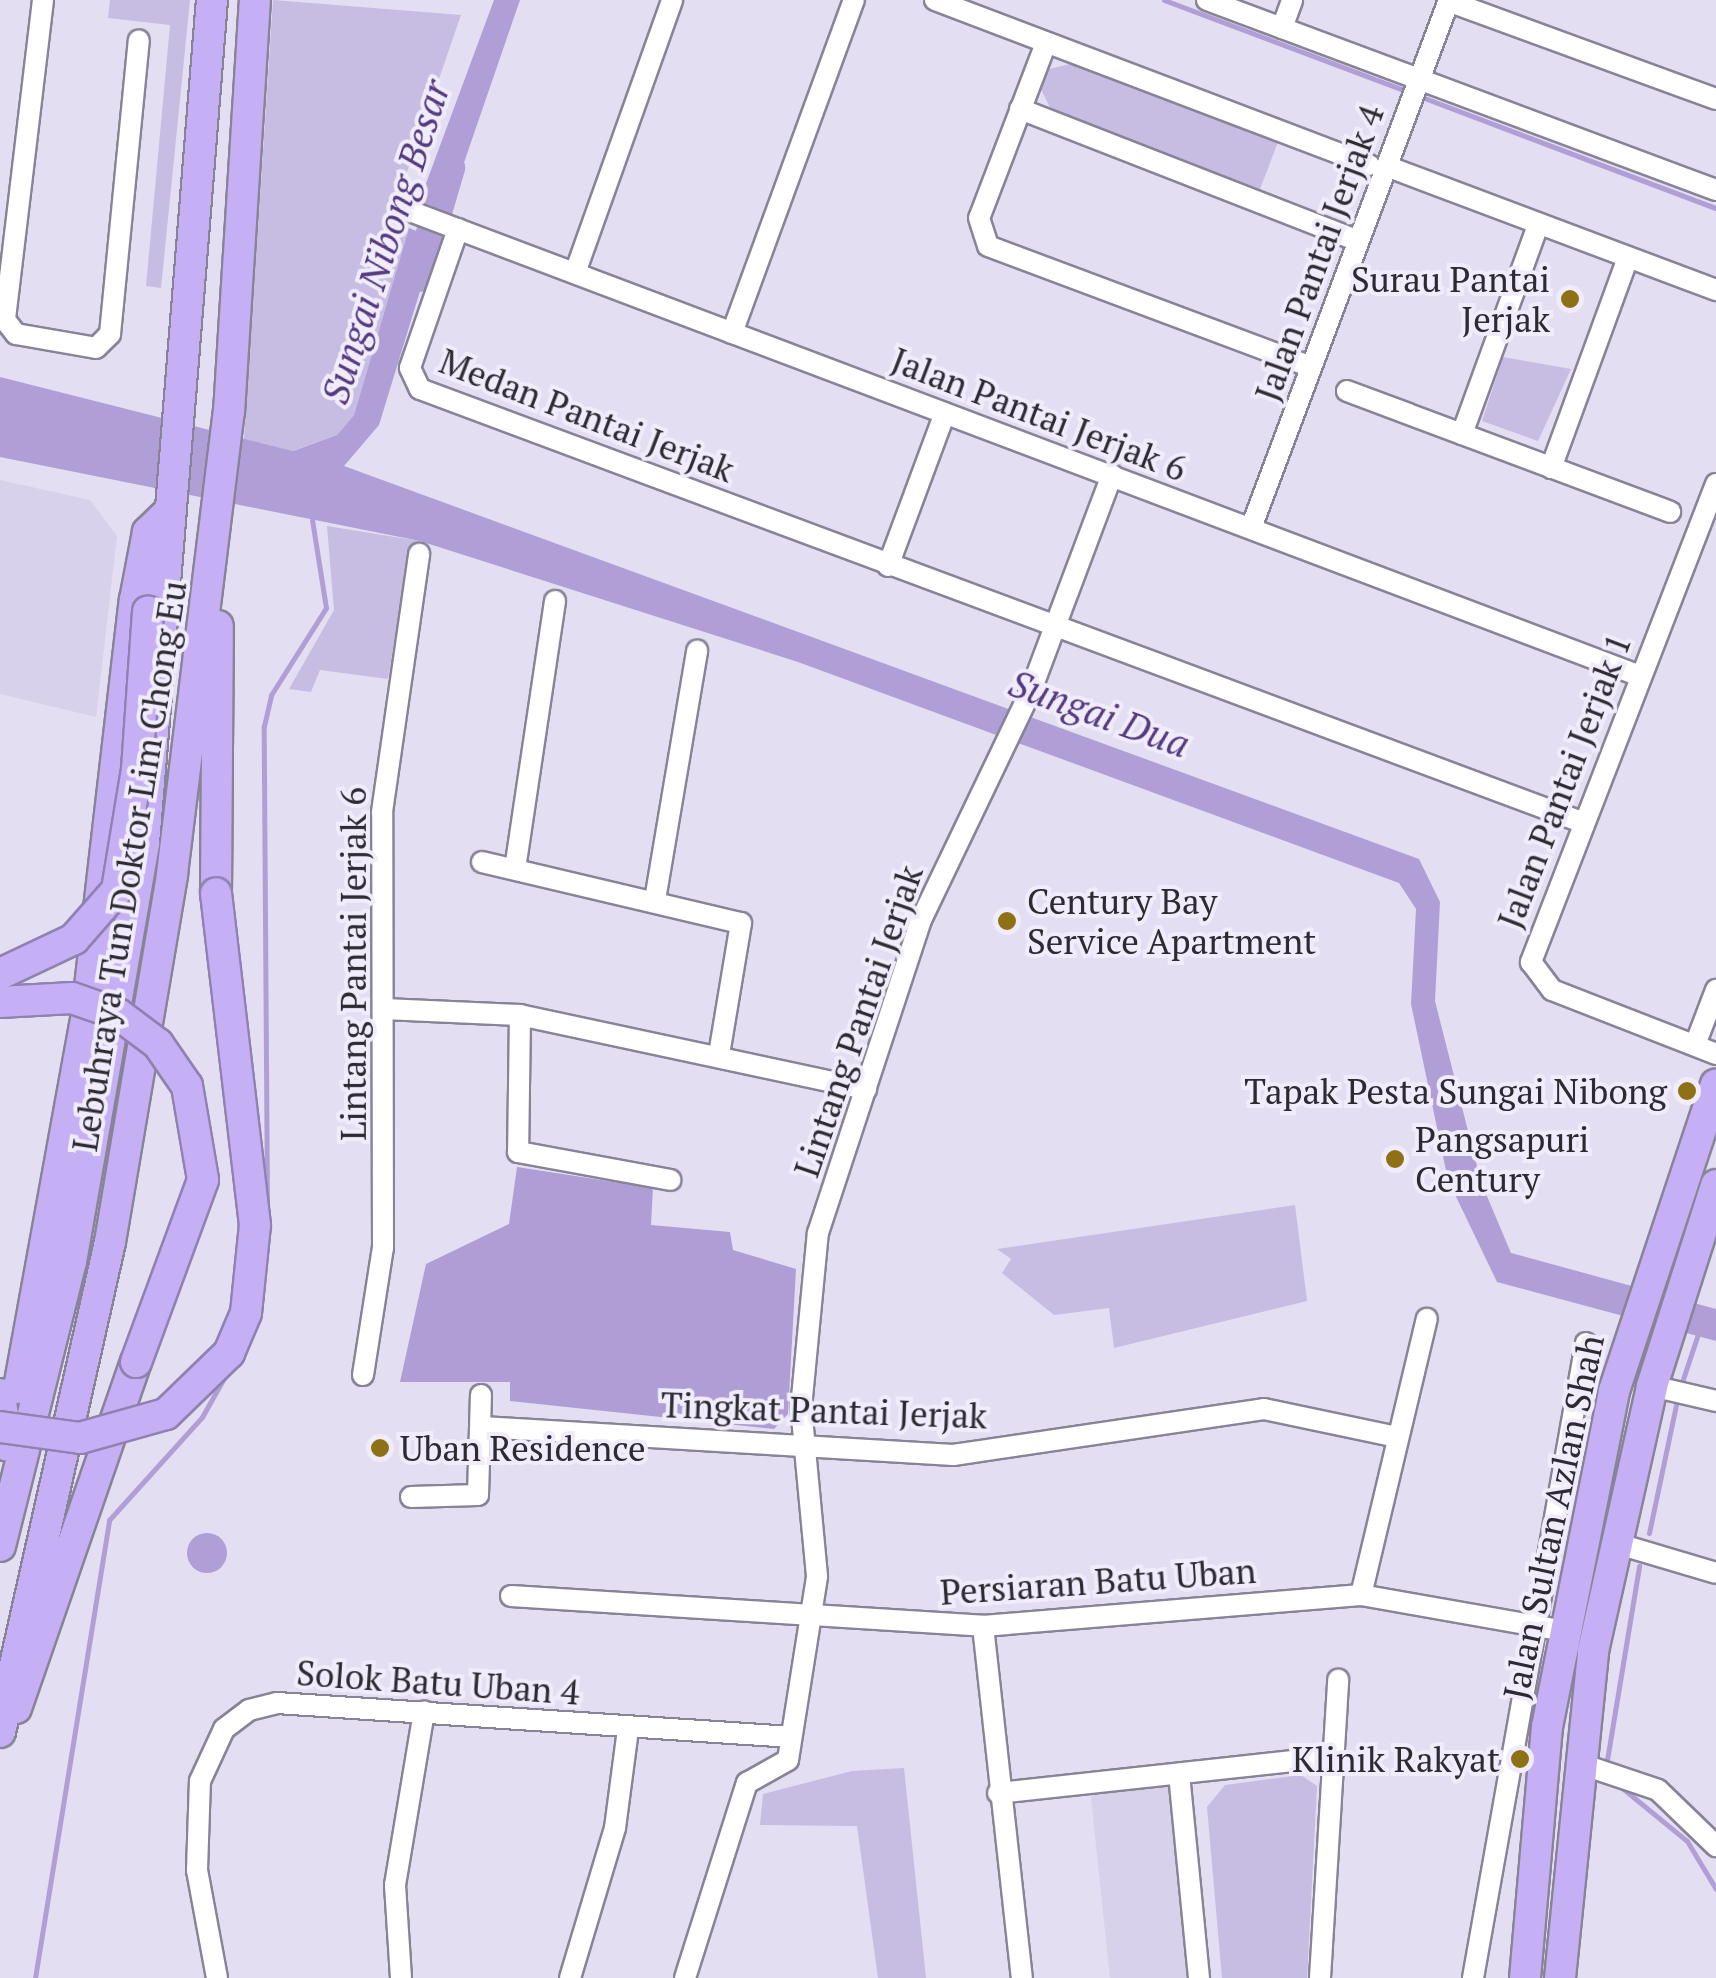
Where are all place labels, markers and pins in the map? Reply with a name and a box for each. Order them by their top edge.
place label: Surau Pantai Jerjak [1351,258,1550,340]
marker: Surau Pantai Jerjak [1559,288,1581,310]
place label: Century Bay Service Apartment [1027,880,1317,962]
marker: Century Bay Service Apartment [996,910,1018,932]
place label: Tapak Pesta Sungai Nibong [1244,1070,1667,1112]
marker: Tapak Pesta Sungai Nibong [1676,1080,1698,1102]
place label: Pangsapuri Century [1415,1118,1589,1200]
marker: Pangsapuri Century [1384,1148,1406,1170]
place label: Uban Residence [400,1427,646,1469]
marker: Uban Residence [369,1437,391,1459]
place label: Klinik Rakyat [1292,1738,1500,1780]
marker: Klinik Rakyat [1509,1748,1531,1770]

